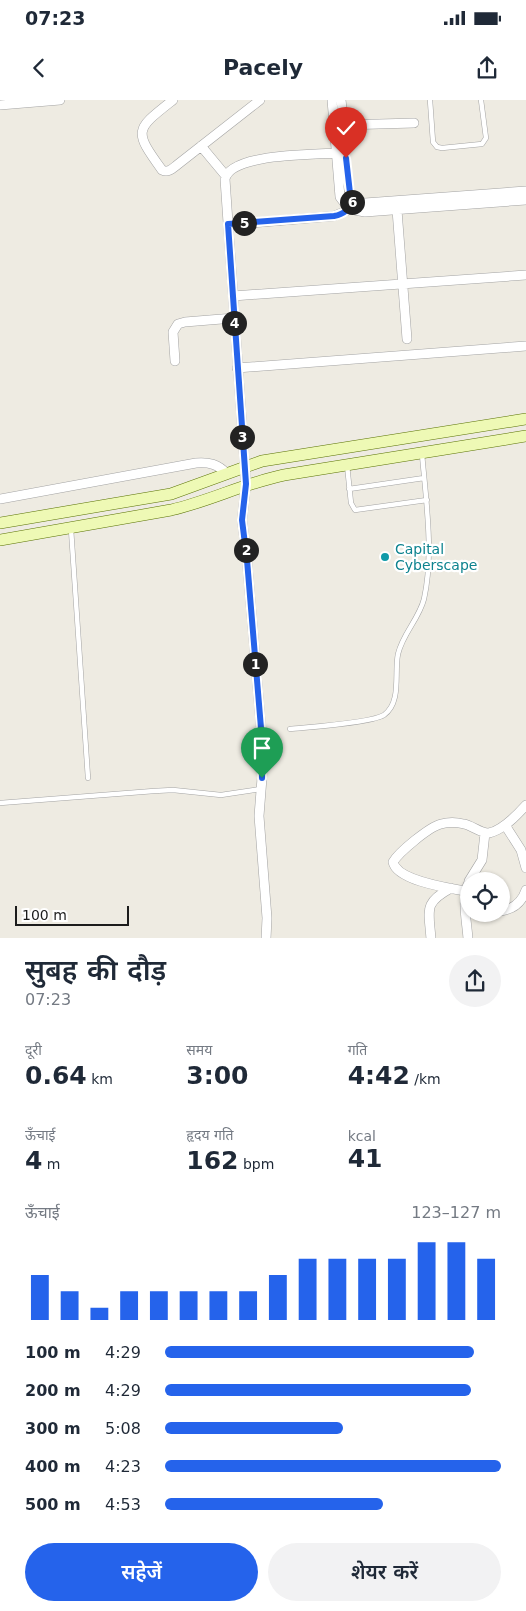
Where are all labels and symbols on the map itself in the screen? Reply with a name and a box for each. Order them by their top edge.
pin [325,107,367,158]
pin: 6 [340,190,364,214]
pin: 5 [232,210,256,236]
pin: 4 [222,310,246,336]
pin: 3 [230,424,254,450]
pin: 2 [234,538,258,562]
place label: Capital Cyberscape [395,541,477,573]
marker: Capital Cyberscape [379,551,391,563]
pin: 1 [242,652,268,676]
pin [241,727,283,778]
scale bar [15,904,129,927]

